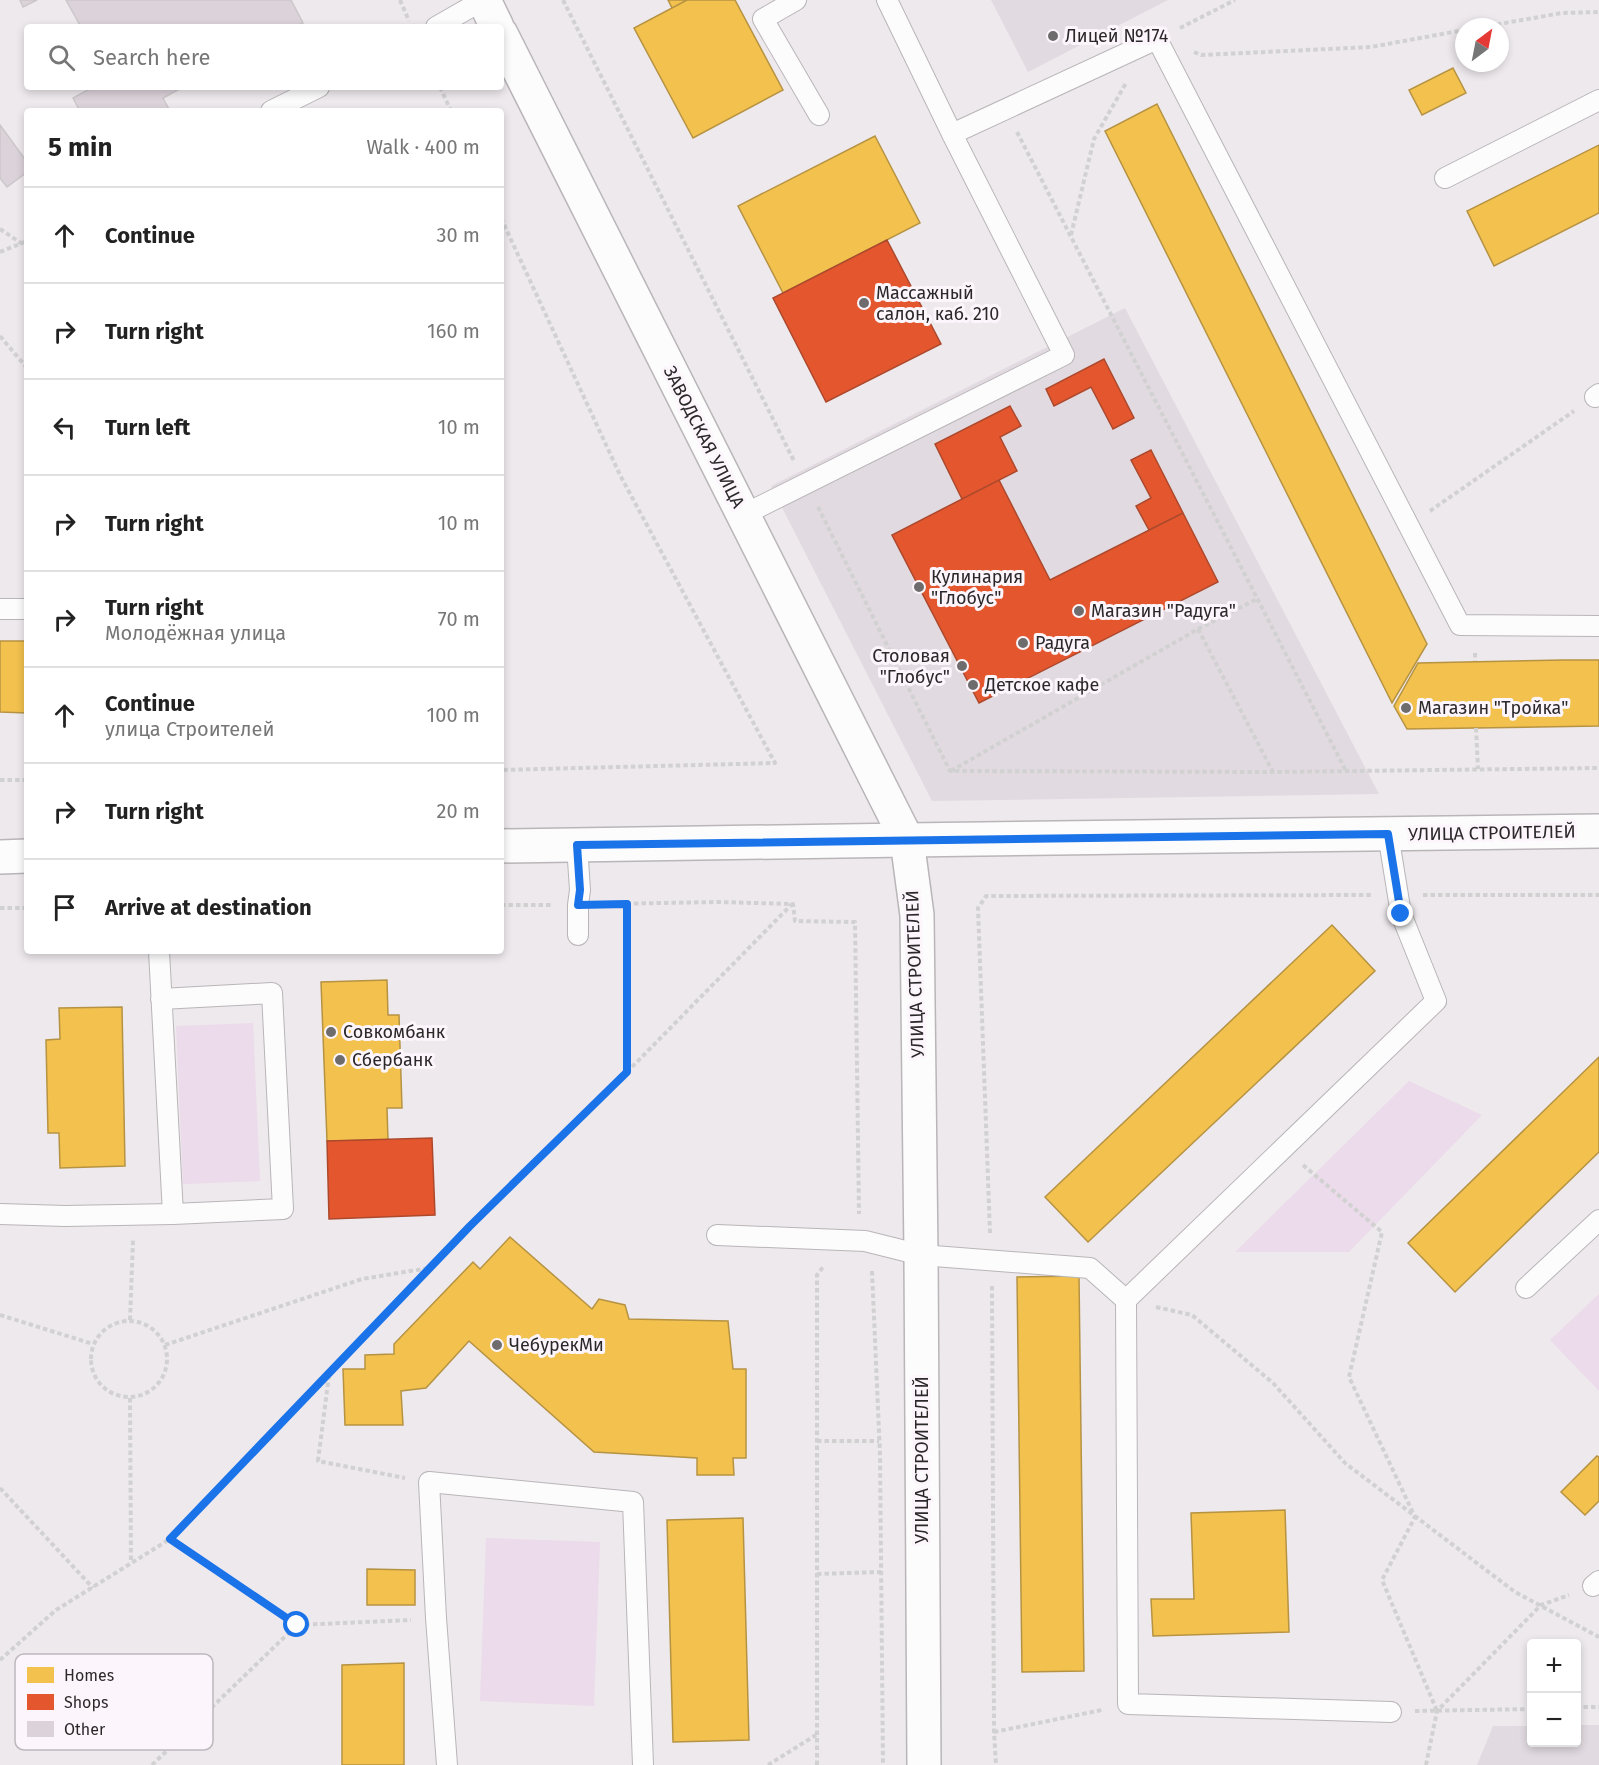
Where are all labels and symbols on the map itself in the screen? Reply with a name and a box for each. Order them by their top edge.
north arrow [1455,18,1509,72]
place label: Лицей №174 [1065,25,1169,47]
marker: Лицей №174 [1046,29,1060,43]
place label: Массажный салон, каб. 210 [876,282,999,325]
marker: Массажный салон, каб. 210 [857,296,871,310]
street label: ЗАВОДСКАЯ УЛИЦА [659,362,750,512]
place label: Кулинария "Глобус" [931,566,1023,609]
marker: Кулинария "Глобус" [912,580,926,594]
place label: Магазин "Радуга" [1091,600,1236,622]
marker: Магазин "Радуга" [1072,604,1086,618]
place label: Радуга [1035,632,1090,654]
marker: Радуга [1016,636,1030,650]
place label: Столовая "Глобус" [872,645,950,688]
marker: Столовая "Глобус" [955,659,969,673]
place label: Детское кафе [984,674,1099,696]
marker: Детское кафе [966,678,980,692]
place label: Магазин "Тройка" [1418,697,1568,719]
marker: Магазин "Тройка" [1399,701,1413,715]
street label: УЛИЦА СТРОИТЕЛЕЙ [1408,821,1576,845]
street label: УЛИЦА СТРОИТЕЛЕЙ [901,890,929,1058]
route end [1387,900,1413,926]
place label: Совкомбанк [343,1021,446,1043]
marker: Совкомбанк [324,1025,338,1039]
place label: Сбербанк [352,1049,433,1071]
marker: Сбербанк [333,1053,347,1067]
place label: ЧебурекМи [509,1334,604,1356]
marker: ЧебурекМи [490,1338,504,1352]
street label: УЛИЦА СТРОИТЕЛЕЙ [911,1376,933,1544]
route start [283,1611,309,1637]
legend [15,1654,213,1750]
text: Homes [64,1666,114,1685]
text: Shops [64,1693,108,1712]
text: Other [64,1720,106,1739]

